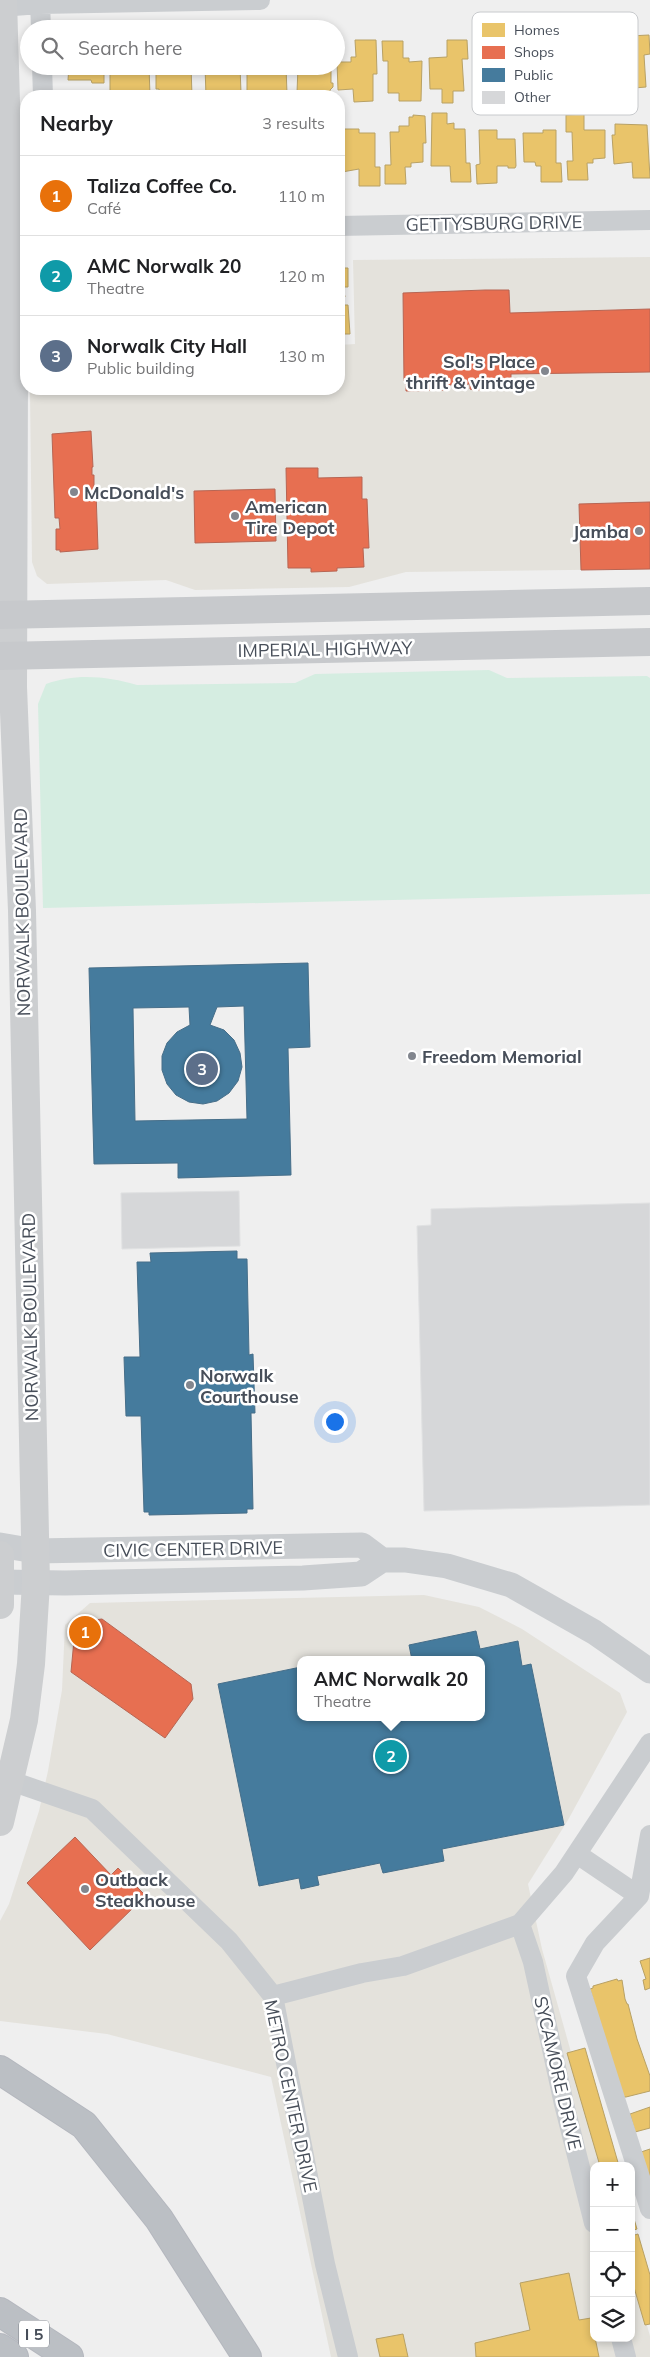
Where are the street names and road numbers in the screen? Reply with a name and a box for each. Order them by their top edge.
street label: GETTYSBURG DRIVE [405,210,583,236]
street label: IMPERIAL HIGHWAY [237,636,414,662]
street label: NORWALK BOULEVARD [9,808,35,1016]
street label: NORWALK BOULEVARD [17,1213,43,1421]
street label: CIVIC CENTER DRIVE [103,1536,283,1562]
street label: SYCAMORE DRIVE [529,1994,587,2152]
street label: METRO CENTER DRIVE [259,1998,323,2194]
road number: I 5 [19,2320,49,2348]

